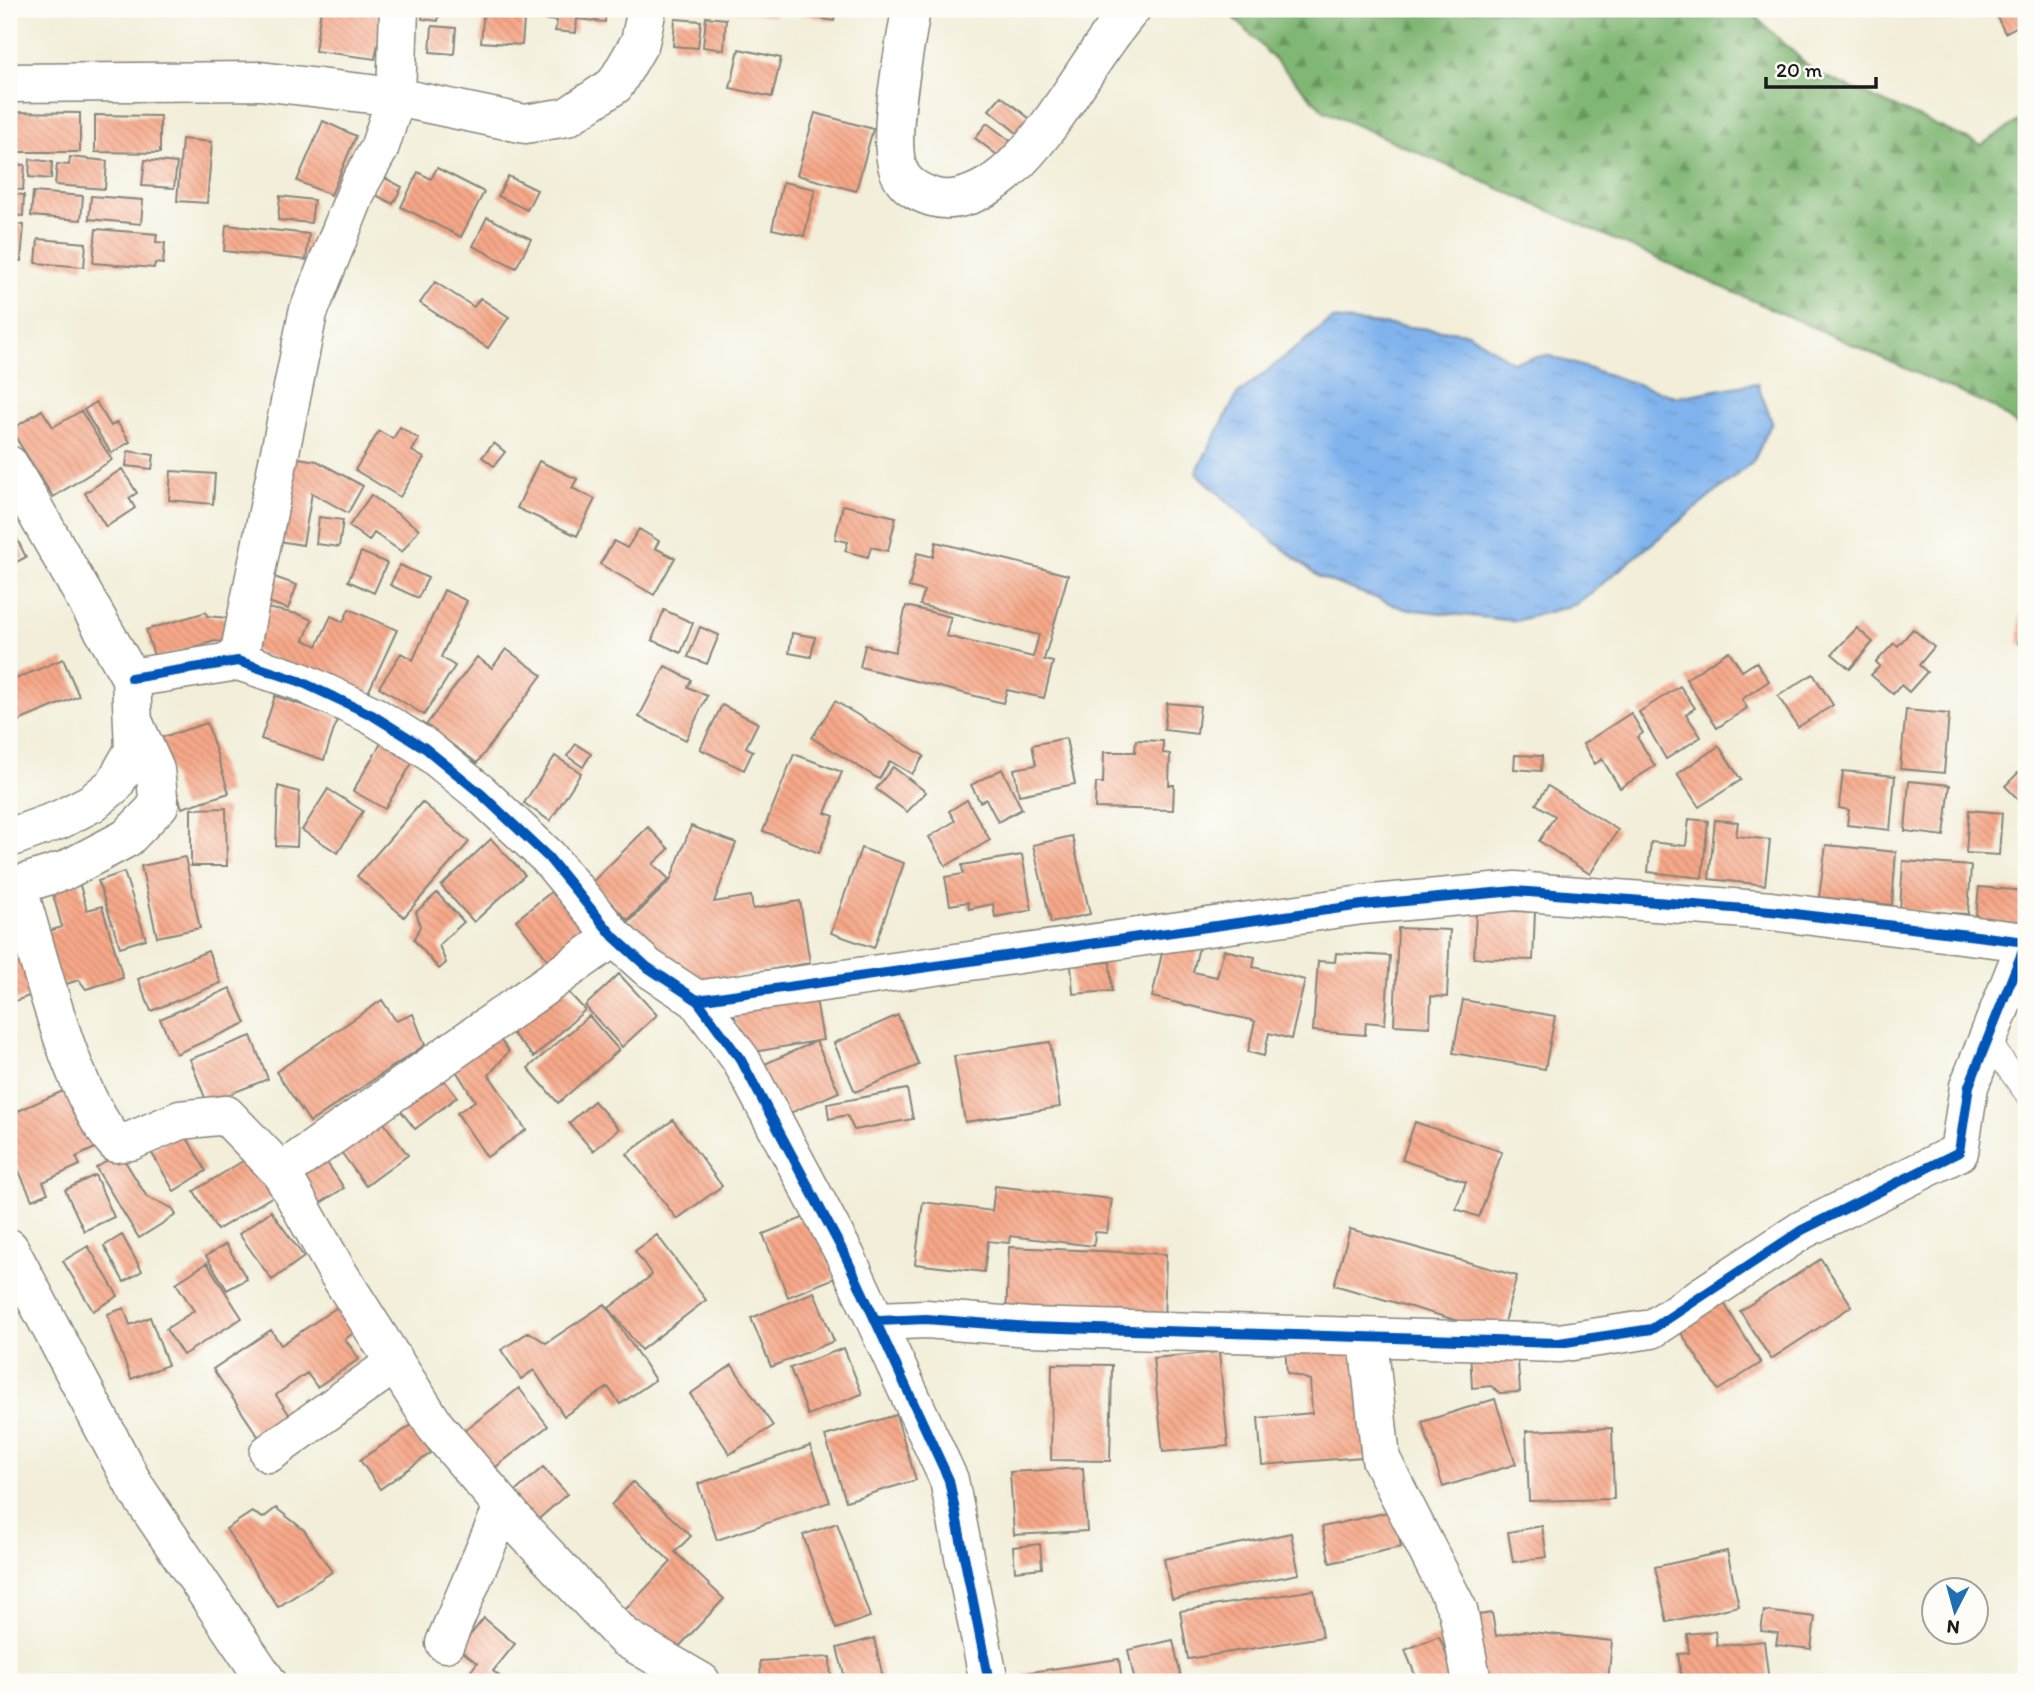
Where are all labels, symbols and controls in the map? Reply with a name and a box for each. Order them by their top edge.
scale bar [1766,46,1876,90]
text: 20 m [1776,57,1823,82]
north arrow [1920,1576,1990,1646]
text: N [1946,1615,1961,1640]

